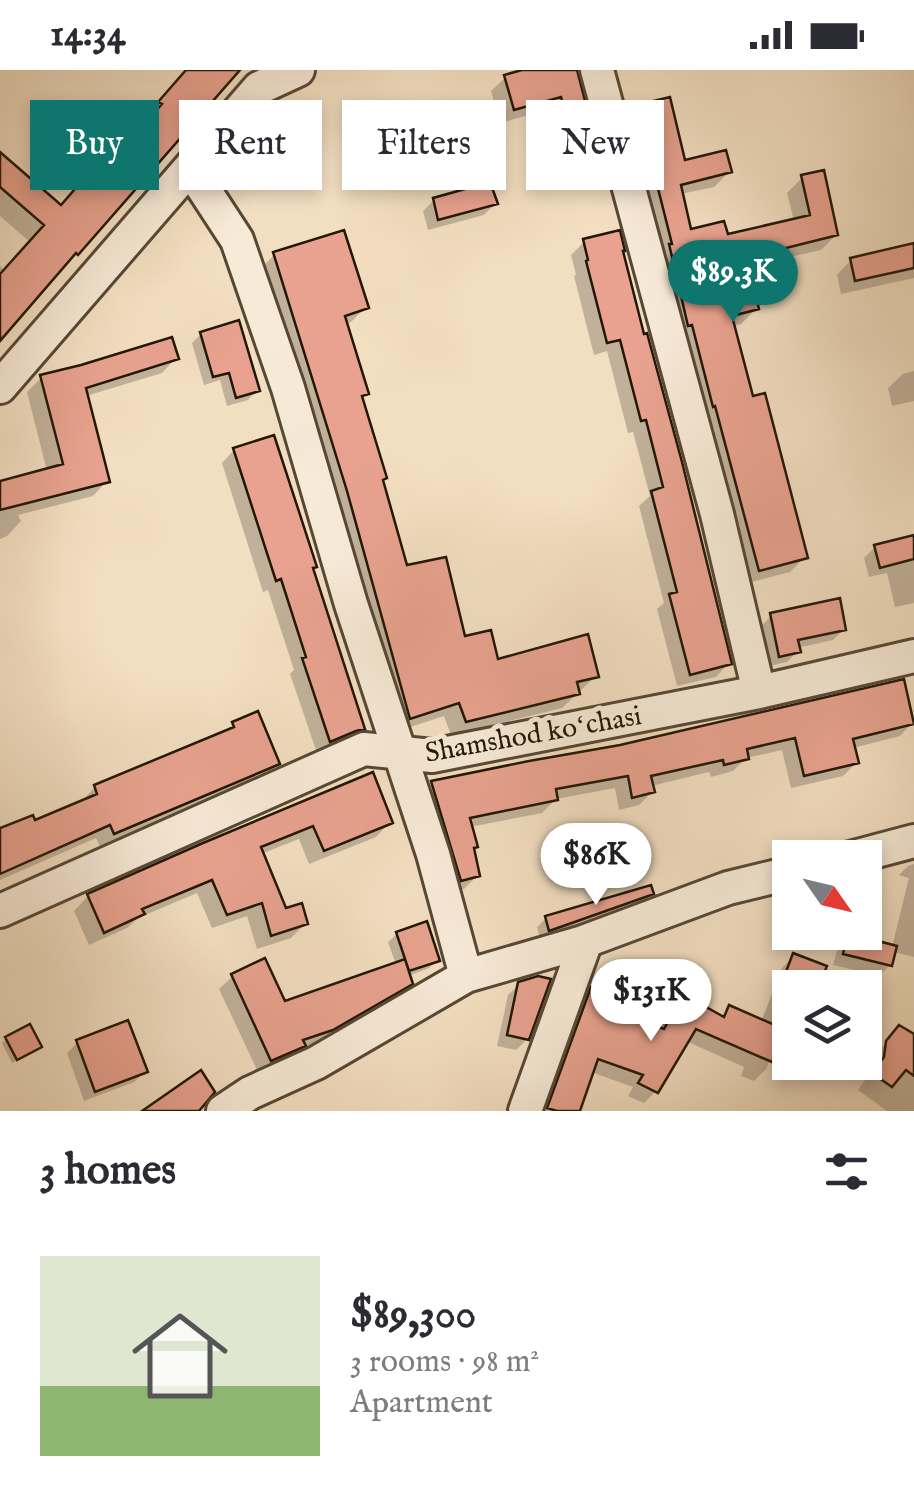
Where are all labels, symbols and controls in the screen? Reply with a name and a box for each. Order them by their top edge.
text: 14:34 [50,11,126,59]
chip: Buy [30,100,159,190]
chip: Rent [179,100,322,190]
chip: Filters [342,100,506,190]
chip: New [526,100,664,190]
pin: $89.3K [652,240,814,325]
text: $89.3K [690,252,776,293]
street label: Shamshod koʻchasi [422,699,644,772]
pin: $86K [537,823,655,908]
text: $86K [563,835,629,876]
north arrow [772,840,882,950]
map controls [772,840,882,1080]
pin: $131K [581,959,721,1044]
button: layers [772,970,882,1080]
text: $131K [613,971,689,1012]
icon: filters [819,1144,874,1199]
text: 3 homes [40,1145,176,1198]
text: $89,300 [350,1289,476,1342]
icon: home [120,1296,240,1416]
text: 3 rooms · 98 m² [350,1342,539,1383]
text: Apartment [350,1383,493,1424]

